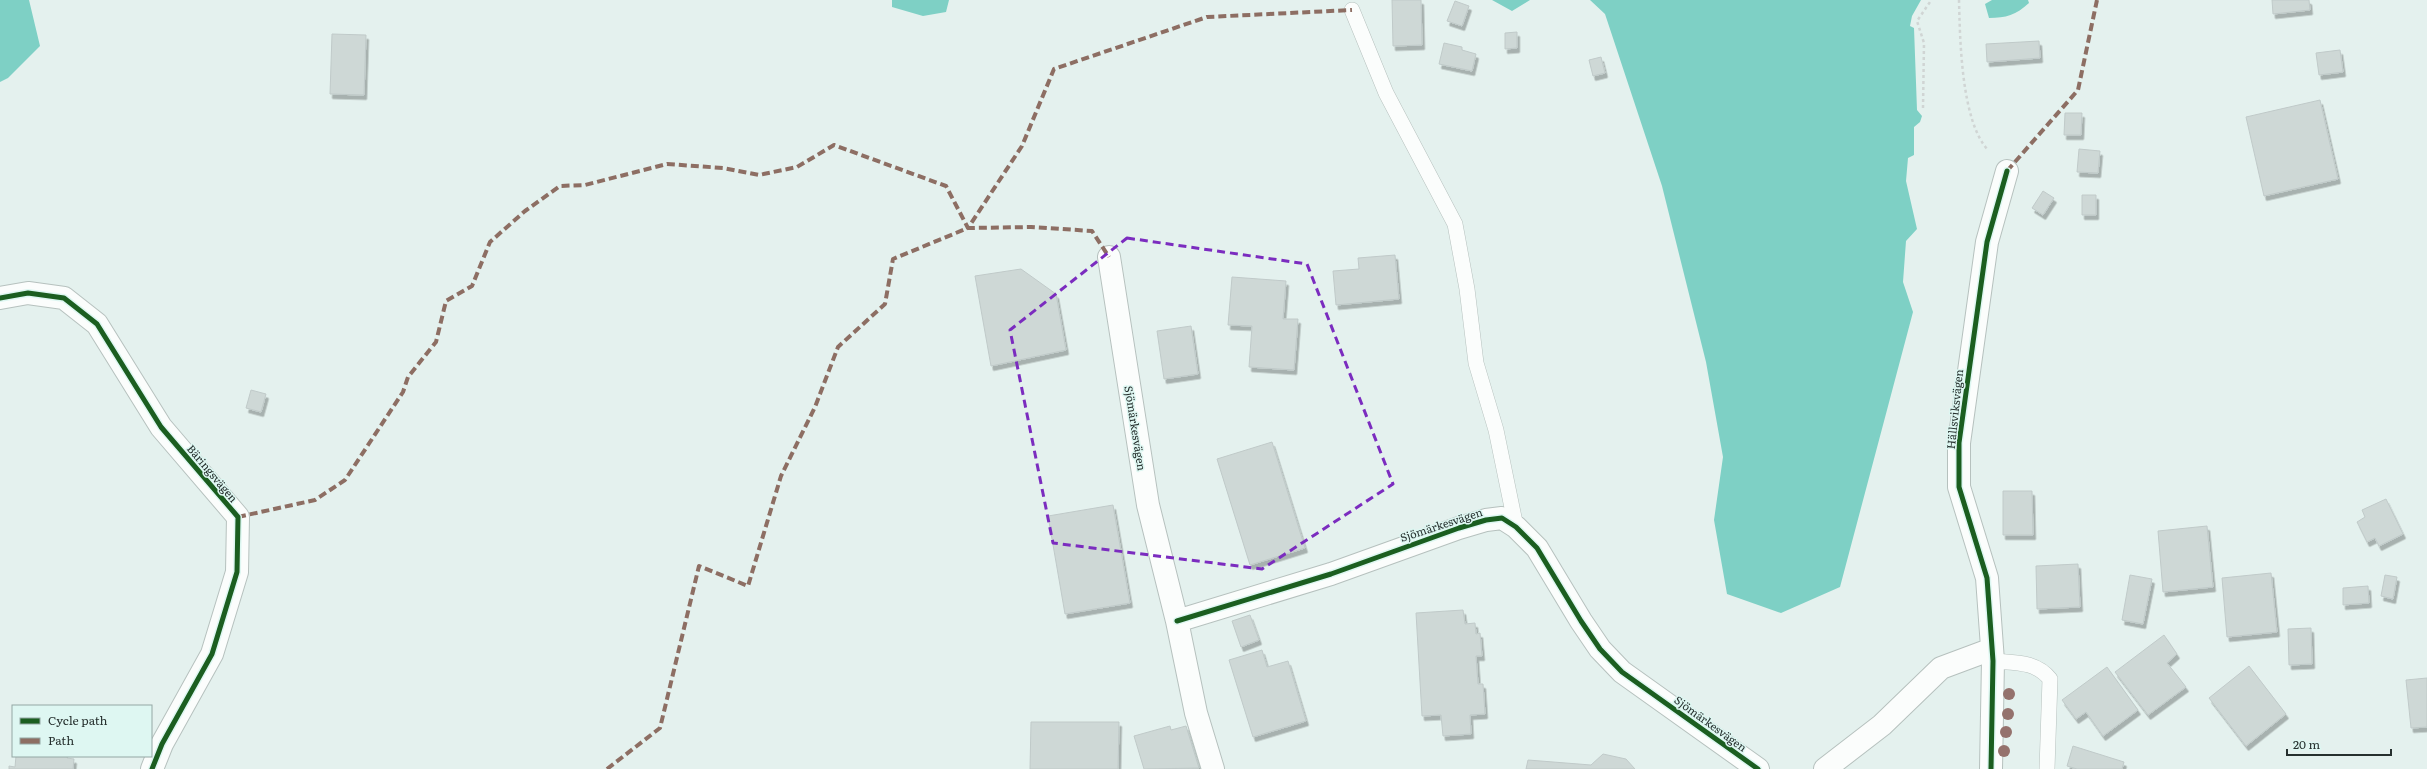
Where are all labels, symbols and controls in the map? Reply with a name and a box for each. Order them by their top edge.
street label: Hällsviksvägen [1942,368,1966,450]
street label: Sjömärkesvägen [1121,384,1151,472]
street label: Bäringsvägen [184,441,242,505]
street label: Sjömärkesvägen [1398,503,1484,545]
street label: Sjömärkesvägen [1672,691,1750,755]
legend [12,705,152,757]
text: Cycle path [48,711,108,729]
text: Path [48,731,74,749]
scale bar [2287,731,2391,757]
text: 20 m [2293,735,2320,753]

